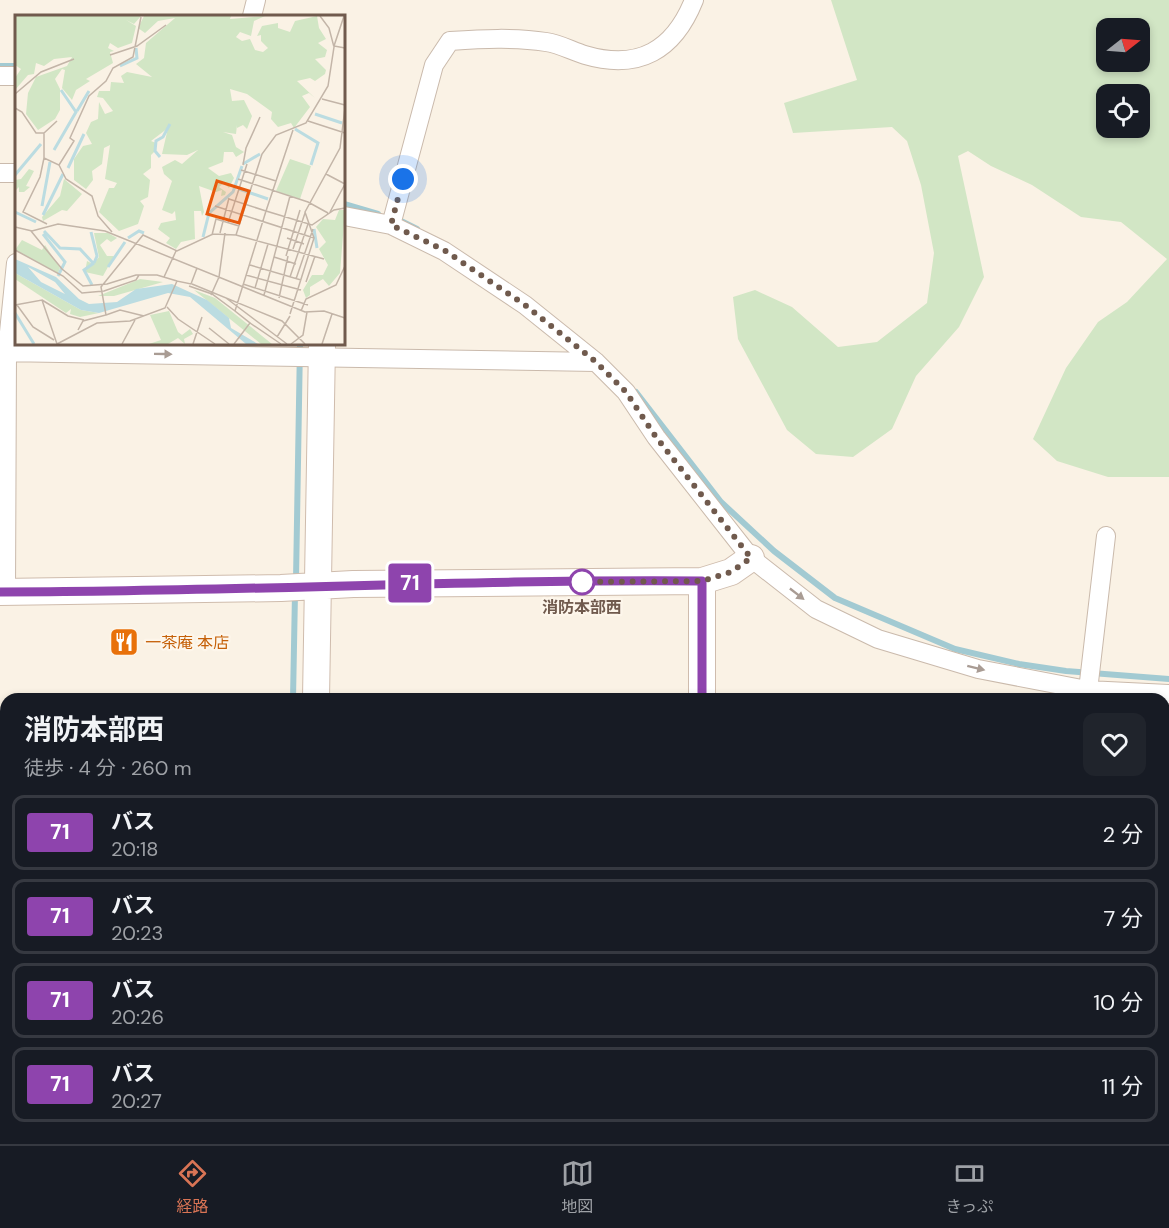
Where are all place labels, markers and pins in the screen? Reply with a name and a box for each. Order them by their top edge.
marker: 消防本部西 [569,569,595,595]
place label: 消防本部西 [542,597,622,618]
restaurant icon: 一茶庵 本店 [108,626,140,658]
place label: 一茶庵 本店 [145,632,229,653]

